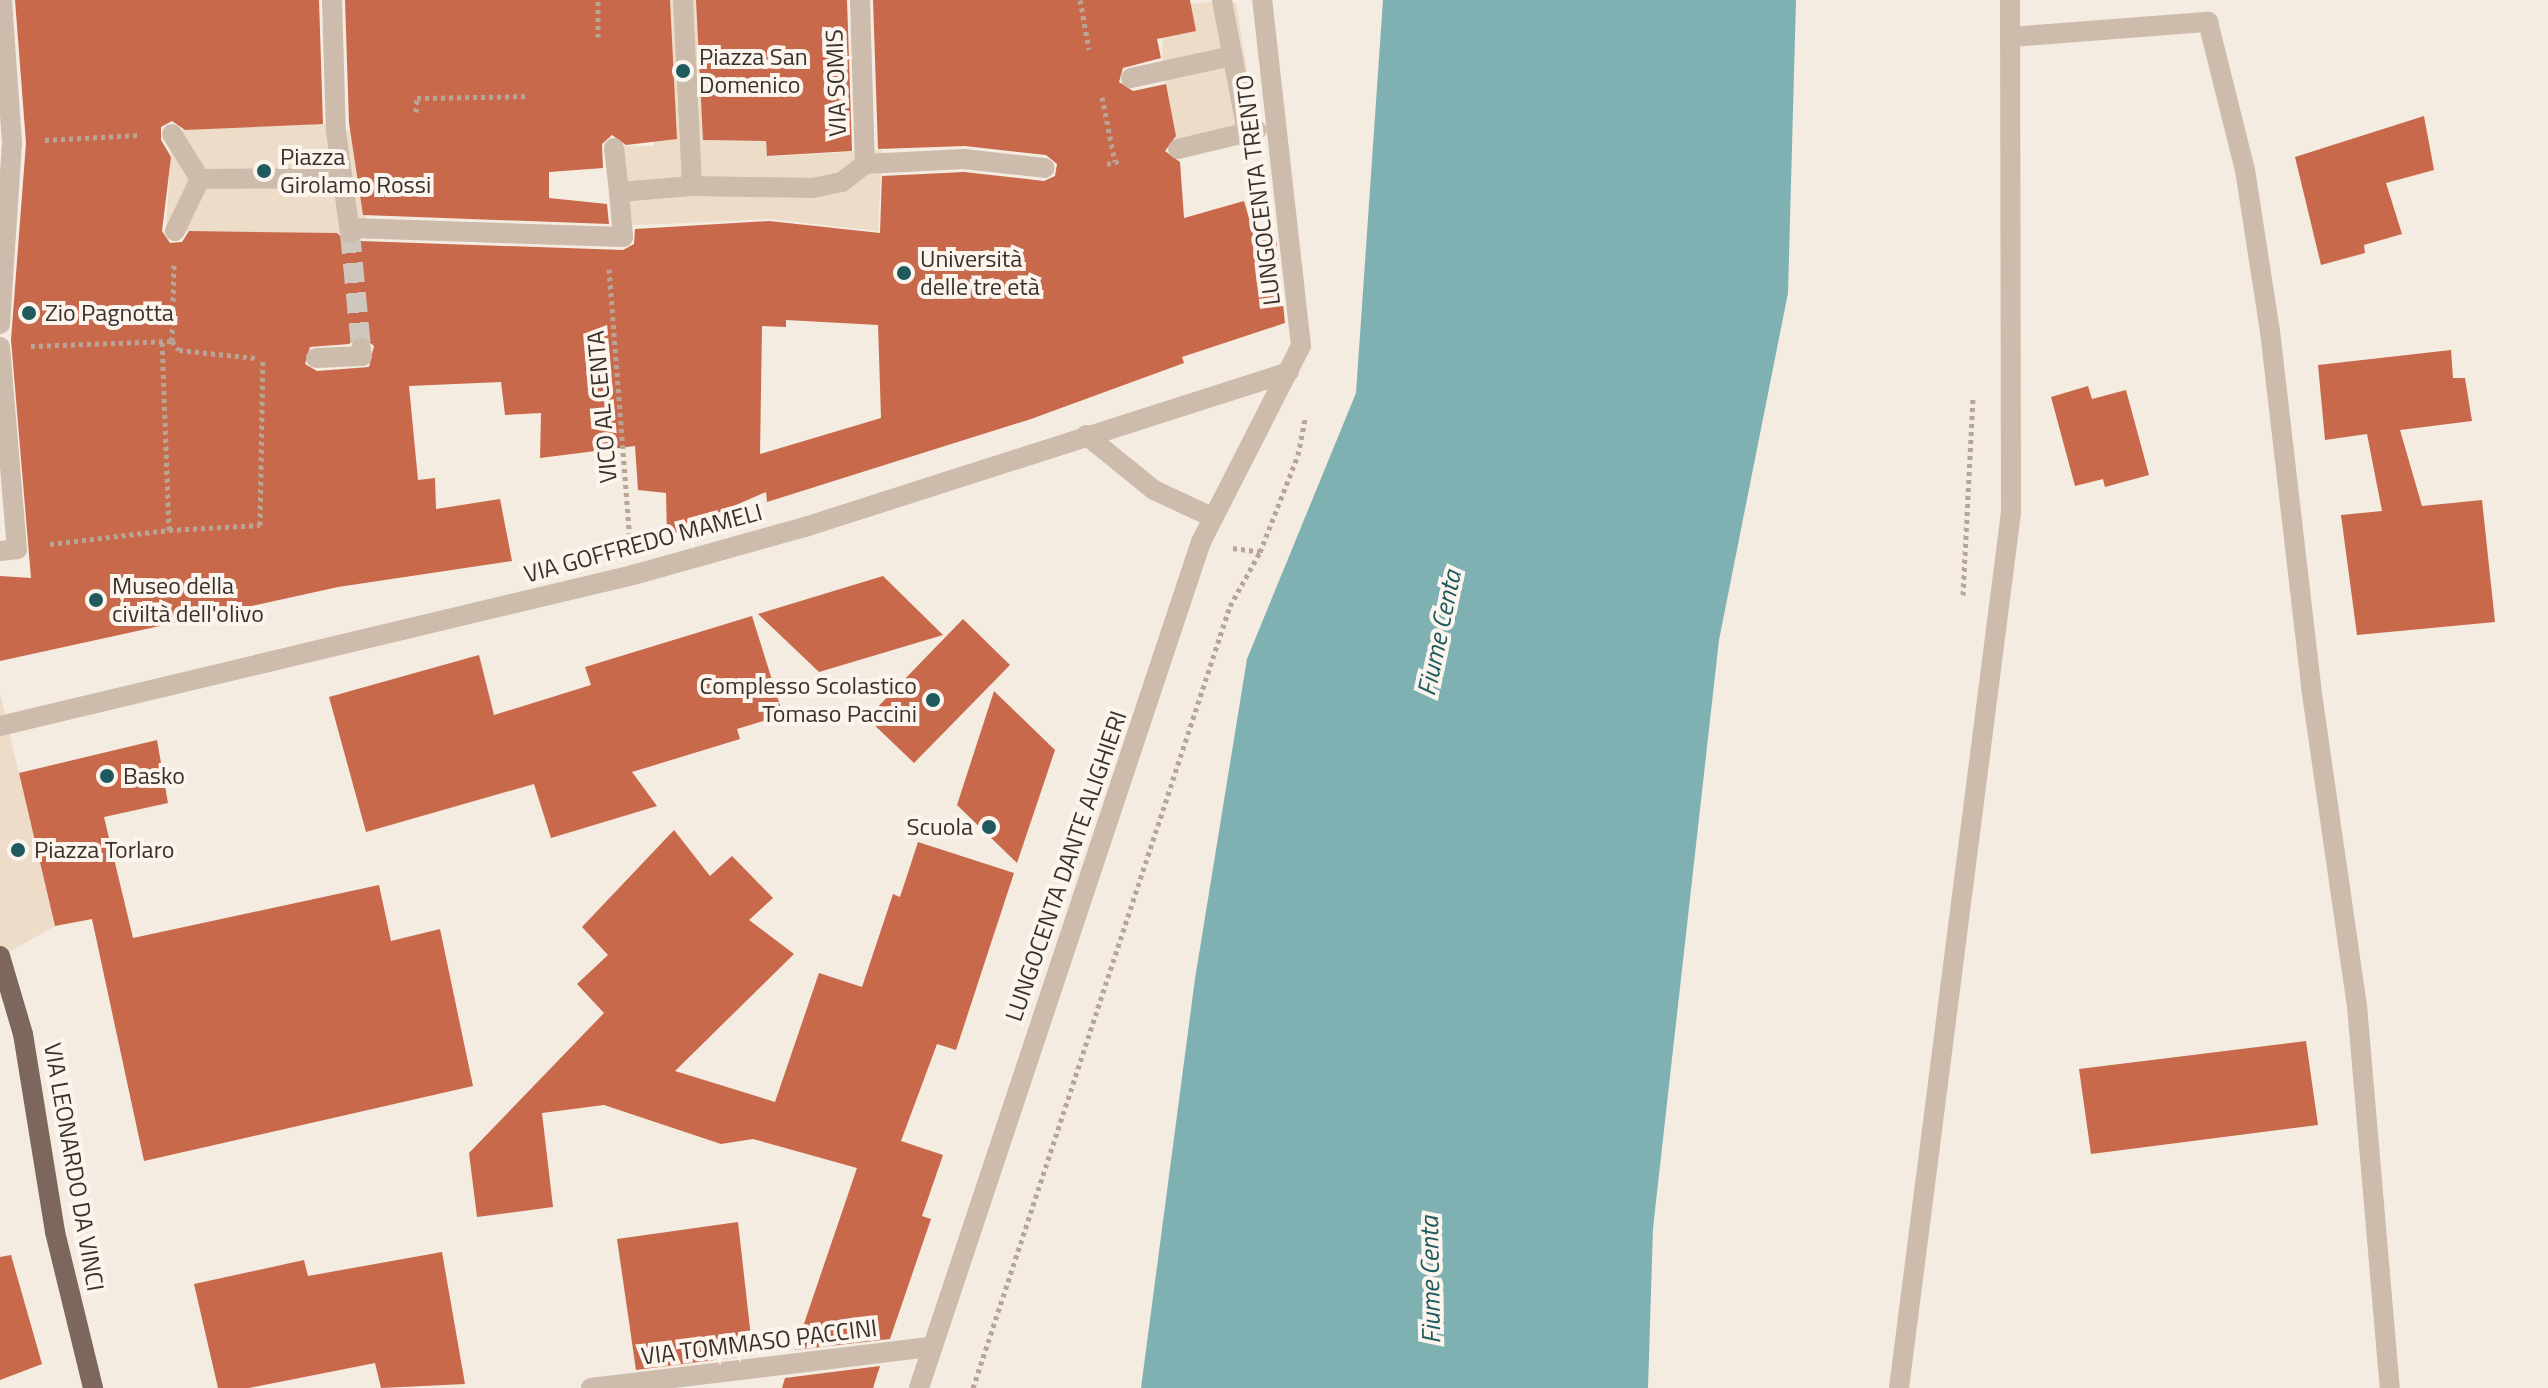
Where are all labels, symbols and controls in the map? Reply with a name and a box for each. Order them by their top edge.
street label: VIA SOMIS [820,29,852,137]
place label: Piazza San Domenico [699,43,808,99]
marker: Piazza San Domenico [674,62,692,80]
street label: LUNGOCENTA TRENTO [1230,73,1286,307]
place label: Piazza Girolamo Rossi [280,143,431,199]
marker: Piazza Girolamo Rossi [255,162,273,180]
place label: Università delle tre età [920,245,1040,301]
marker: Università delle tre età [895,264,913,282]
place label: Zio Pagnotta [45,299,174,327]
marker: Zio Pagnotta [20,304,38,322]
street label: VICO AL CENTA [581,329,623,485]
street label: VIA GOFFREDO MAMELI [521,497,765,589]
water label: Fiume Centa [1410,567,1468,699]
place label: Museo della civiltà dell'olivo [112,572,264,628]
marker: Museo della civiltà dell'olivo [87,591,105,609]
place label: Complesso Scolastico Tomaso Paccini [699,672,917,728]
marker: Complesso Scolastico Tomaso Paccini [924,691,942,709]
street label: LUNGOCENTA DANTE ALIGHIERI [999,707,1133,1025]
place label: Basko [123,762,185,790]
marker: Basko [98,767,116,785]
place label: Scuola [907,813,973,841]
marker: Scuola [980,818,998,836]
place label: Piazza Torlaro [34,836,174,864]
marker: Piazza Torlaro [9,841,27,859]
street label: VIA LEONARDO DA VINCI [38,1041,110,1293]
water label: Fiume Centa [1413,1216,1447,1344]
street label: VIA TOMMASO PACCINI [639,1313,879,1371]

